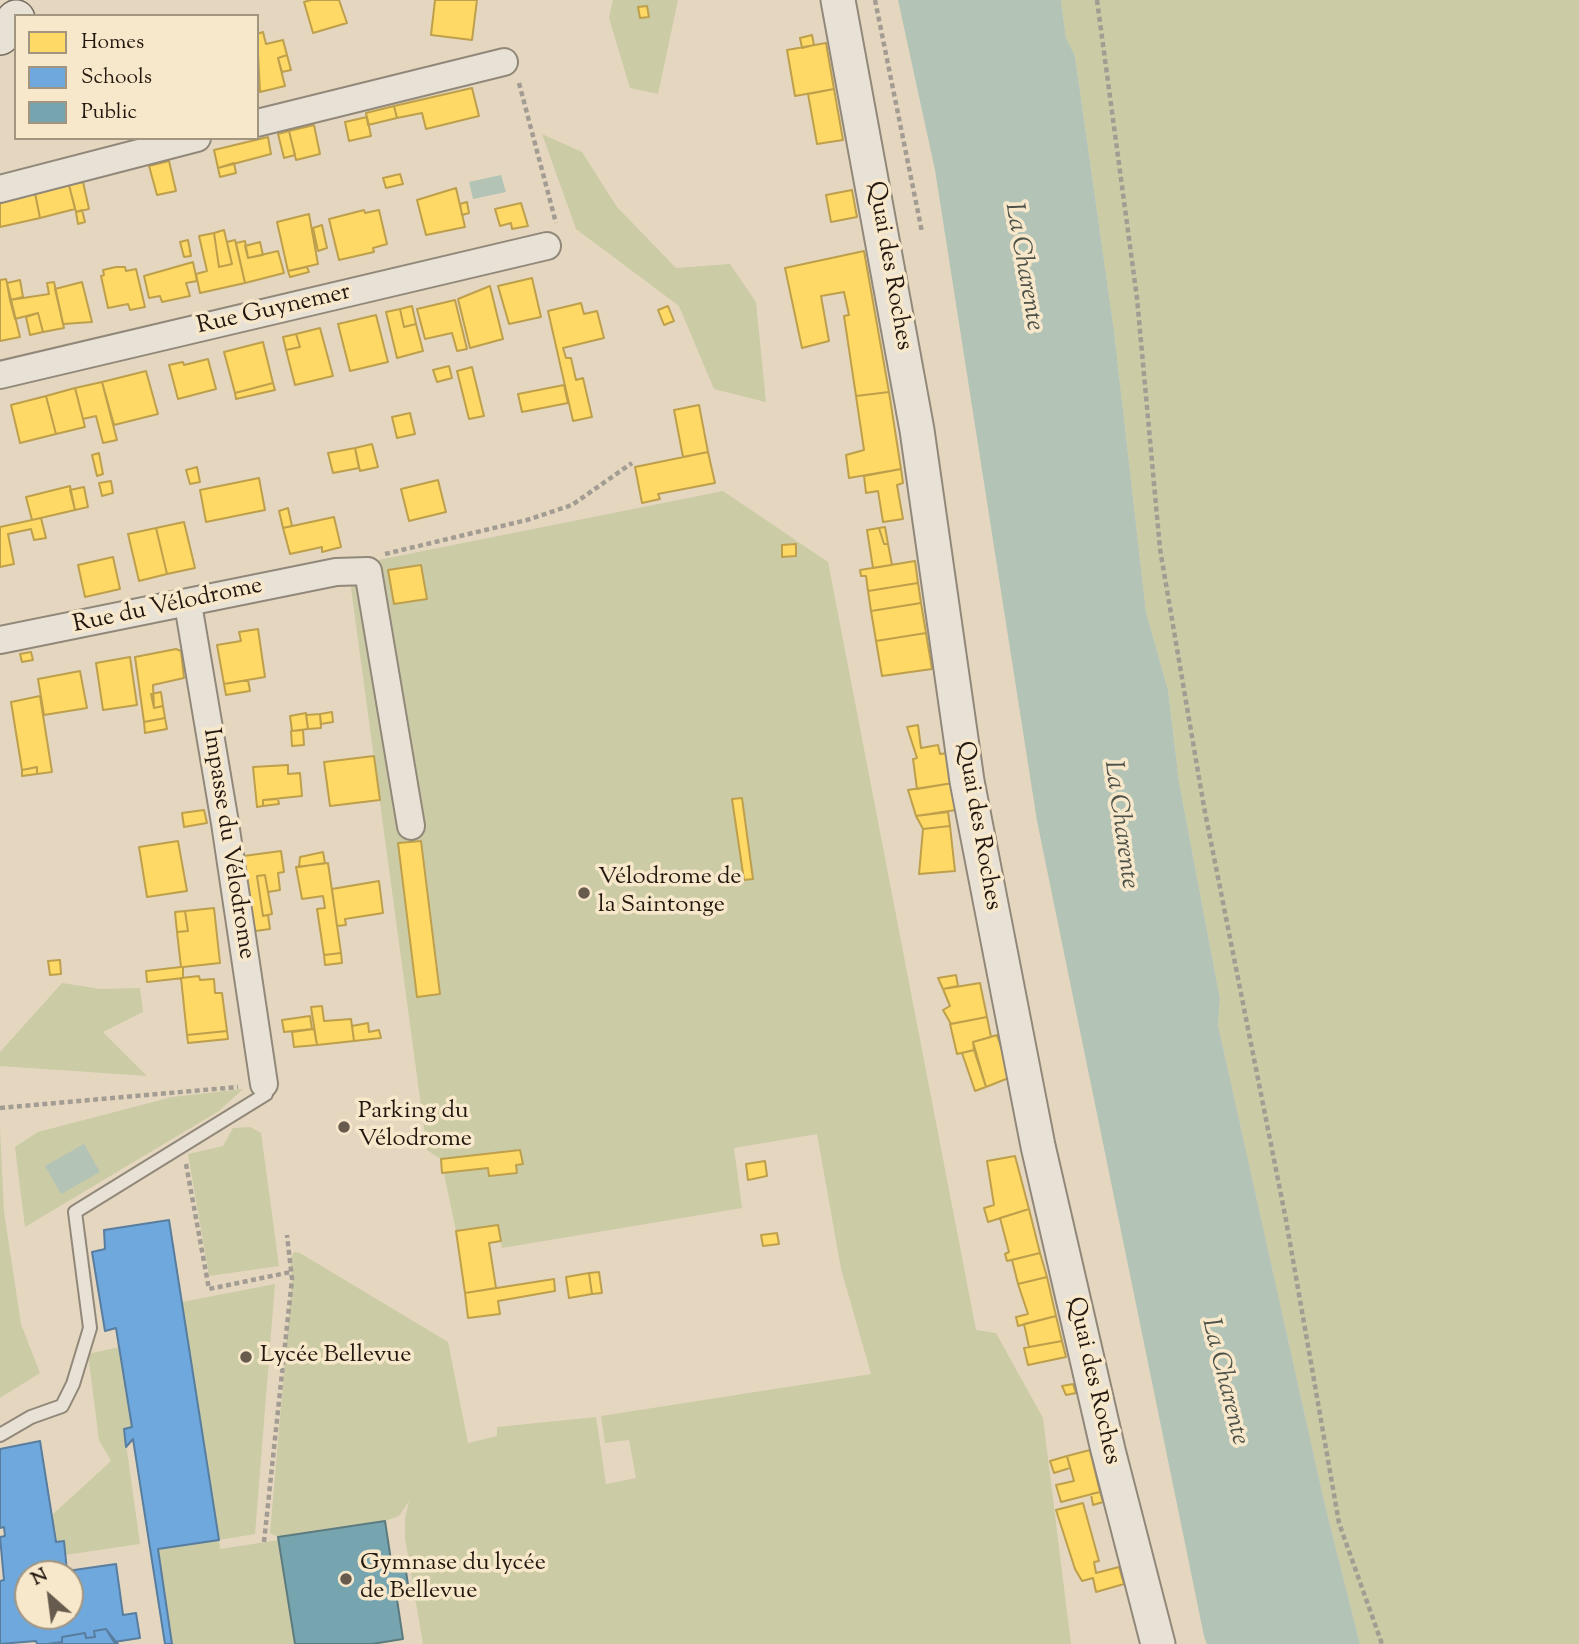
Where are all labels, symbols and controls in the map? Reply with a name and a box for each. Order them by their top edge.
legend [14,14,259,140]
text: Homes [81,28,144,58]
text: Schools [81,63,152,93]
text: Public [81,98,137,128]
street label: Quai des Roches [859,179,917,353]
water label: La Charente [995,201,1049,333]
street label: Rue Guynemer [194,279,354,343]
street label: Rue du Vélodrome [71,573,265,641]
street label: Impasse du Vélodrome [195,727,259,961]
street label: Quai des Roches [948,739,1006,913]
water label: La Charente [1095,759,1143,891]
place label: Vélodrome de la Saintonge [598,865,742,921]
marker: Vélodrome de la Saintonge [576,885,592,901]
place label: Parking du Vélodrome [358,1099,472,1155]
marker: Parking du Vélodrome [336,1119,352,1135]
street label: Quai des Roches [1059,1295,1125,1467]
water label: La Charente [1192,1315,1254,1449]
place label: Lycée Bellevue [260,1343,411,1371]
marker: Lycée Bellevue [238,1349,254,1365]
place label: Gymnase du lycée de Bellevue [360,1551,546,1607]
north arrow [14,1560,84,1630]
text: N [27,1562,53,1593]
marker: Gymnase du lycée de Bellevue [338,1571,354,1587]

